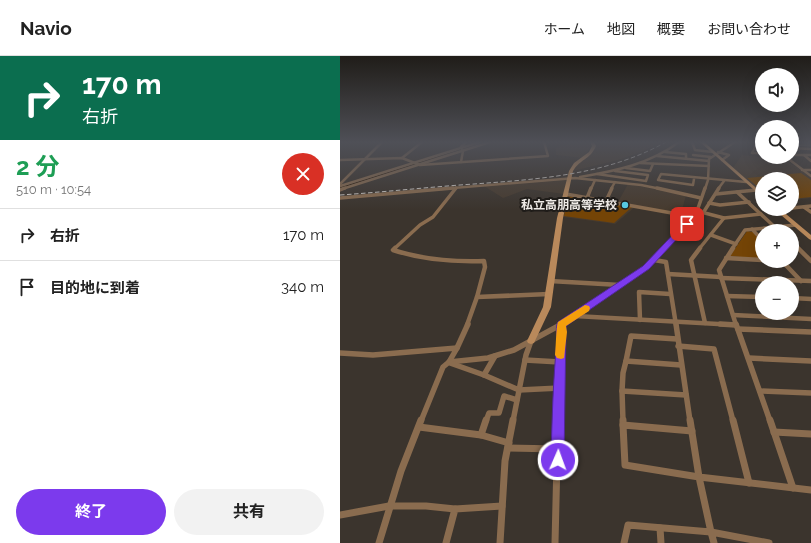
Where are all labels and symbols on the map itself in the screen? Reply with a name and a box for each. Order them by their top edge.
place label: 私立高朋高等学校 [521,198,617,212]
marker: 私立高朋高等学校 [620,200,630,210]
pin [670,207,704,241]
position arrow [537,439,579,481]

